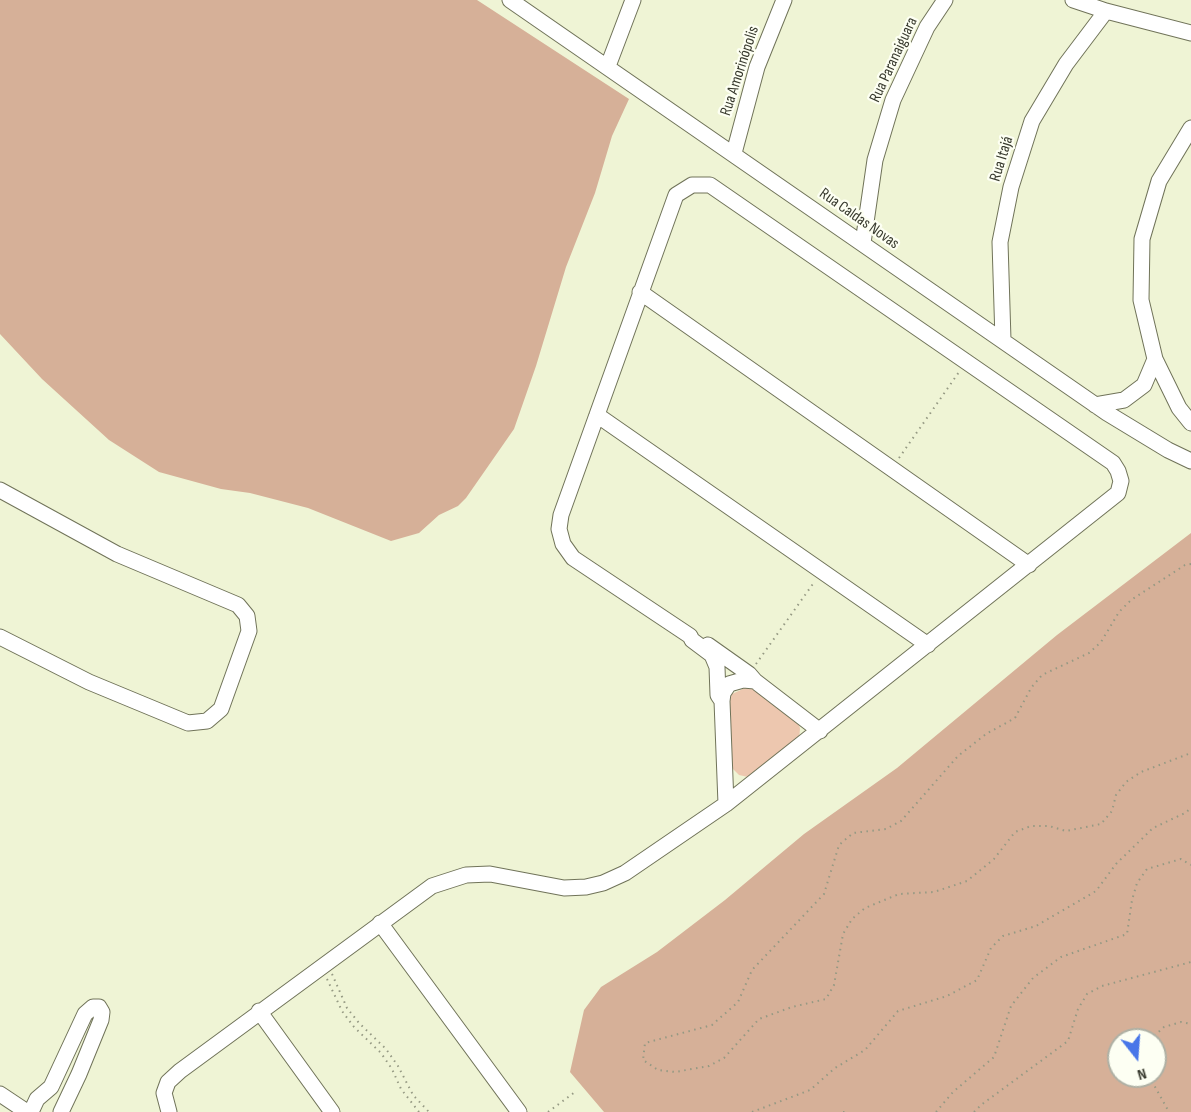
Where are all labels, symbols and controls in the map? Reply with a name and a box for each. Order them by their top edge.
street label: Rua Paranaiguara [866,14,922,106]
street label: Rua Amorinópolis [716,24,764,118]
street label: Rua Itajá [986,134,1018,184]
street label: Rua Caldas Novas [815,184,903,254]
north arrow [1107,1028,1167,1088]
text: N [1135,1063,1149,1084]

